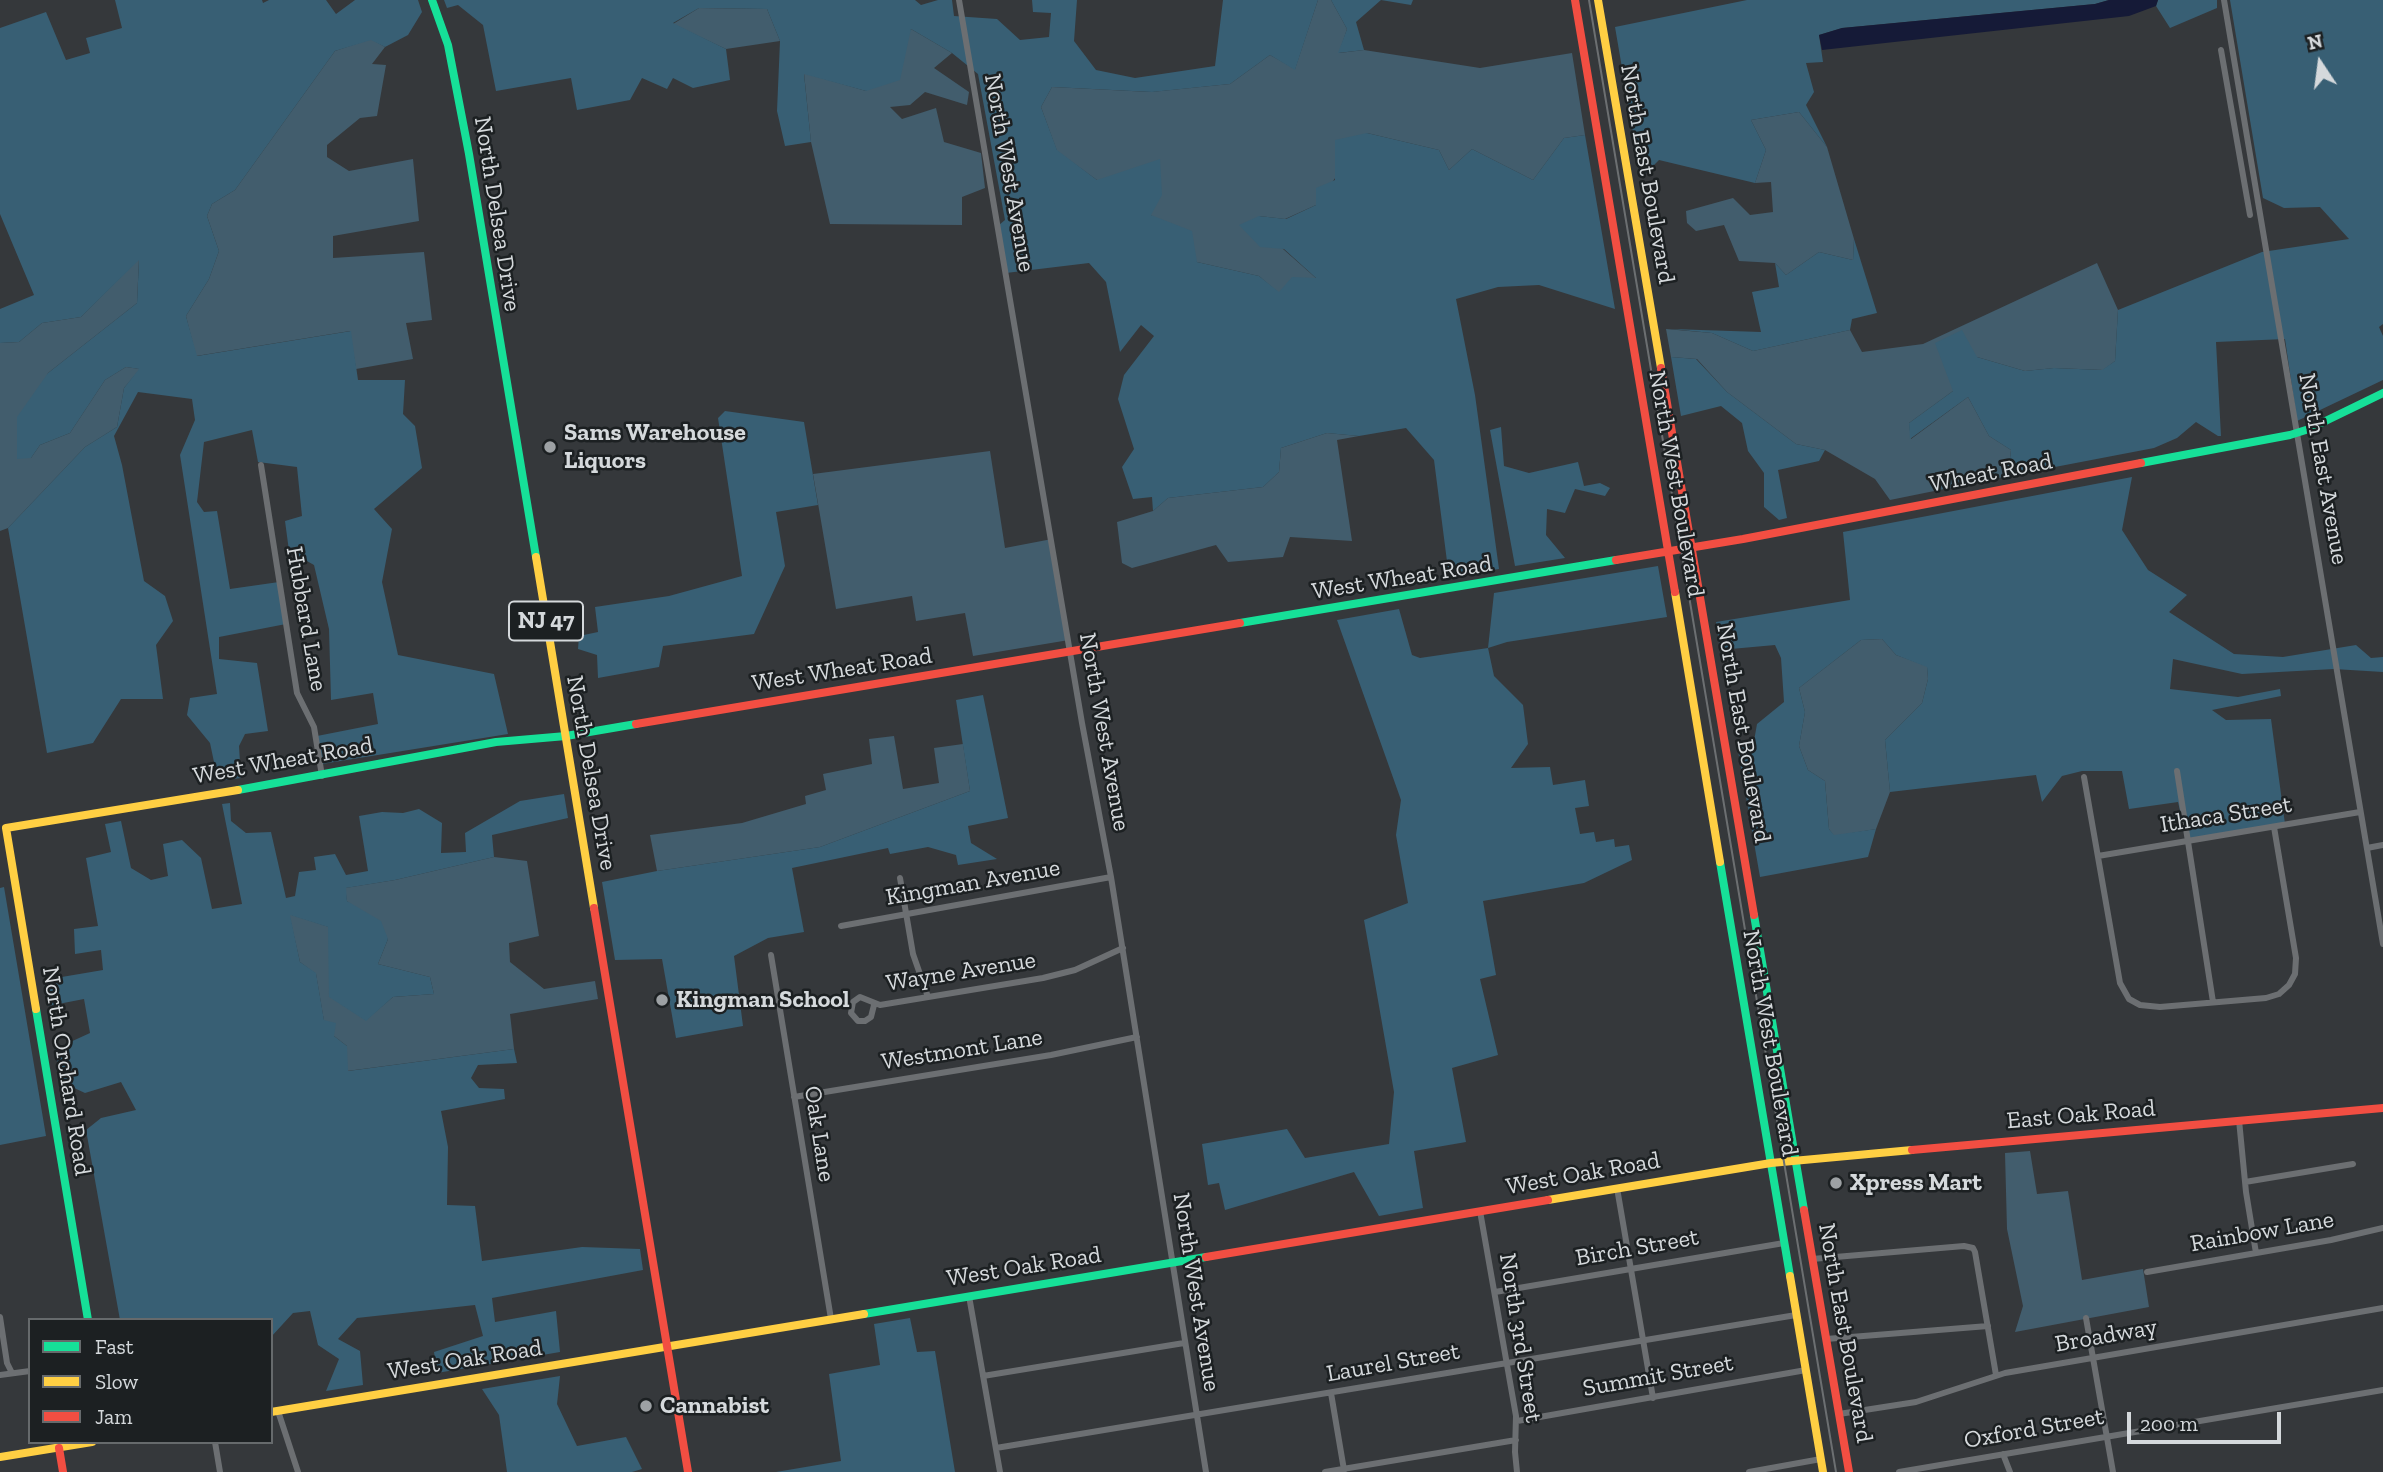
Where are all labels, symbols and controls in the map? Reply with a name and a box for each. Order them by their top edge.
north arrow [2285,28,2355,98]
text: N [2306,29,2325,55]
street label: North East Boulevard [1614,62,1680,286]
street label: North West Avenue [977,72,1041,274]
street label: North Delsea Drive [467,114,527,314]
street label: North West Boulevard [1642,369,1710,599]
street label: North East Avenue [2292,371,2354,567]
place label: Sams Warehouse Liquors [564,419,746,475]
marker: Sams Warehouse Liquors [542,439,558,455]
street label: Wheat Road [1927,447,2055,499]
street label: Hubbard Lane [279,544,333,694]
street label: West Wheat Road [1310,550,1494,606]
road number: NJ 47 [509,601,583,640]
street label: North East Boulevard [1710,621,1776,845]
street label: North West Avenue [1072,631,1136,833]
street label: West Wheat Road [750,642,934,698]
street label: North Delsea Drive [560,673,622,873]
street label: West Wheat Road [191,731,375,791]
street label: Ithaca Street [2158,790,2294,840]
street label: Kingman Avenue [884,853,1062,913]
street label: North West Boulevard [1736,928,1804,1158]
street label: Wayne Avenue [884,946,1038,998]
street label: North Orchard Road [35,964,97,1178]
place label: Kingman School [676,986,850,1014]
marker: Kingman School [654,992,670,1008]
street label: Westmont Lane [879,1023,1045,1077]
street label: Oak Lane [797,1084,841,1184]
street label: East Oak Road [2005,1094,2157,1136]
street label: West Oak Road [1504,1146,1662,1202]
place label: Xpress Mart [1850,1169,1982,1197]
marker: Xpress Mart [1828,1175,1844,1191]
street label: North West Avenue [1166,1191,1226,1393]
street label: Rainbow Lane [2188,1205,2336,1259]
street label: North East Boulevard [1812,1221,1878,1445]
street label: Birch Street [1573,1223,1701,1273]
street label: West Oak Road [945,1241,1103,1293]
street label: North 3rd Street [1492,1251,1548,1425]
street label: Broadway [2053,1313,2159,1359]
legend [28,1318,273,1444]
text: Fast [95,1334,134,1359]
street label: West Oak Road [386,1334,544,1386]
street label: Laurel Street [1324,1337,1462,1389]
street label: Summit Street [1581,1349,1735,1403]
text: Slow [95,1369,138,1394]
place label: Cannabist [660,1392,769,1420]
marker: Cannabist [638,1398,654,1414]
scale bar [2131,1398,2285,1442]
street label: Oxford Street [1962,1403,2106,1455]
text: Jam [95,1404,132,1429]
text: 200 m [2140,1411,2198,1436]

